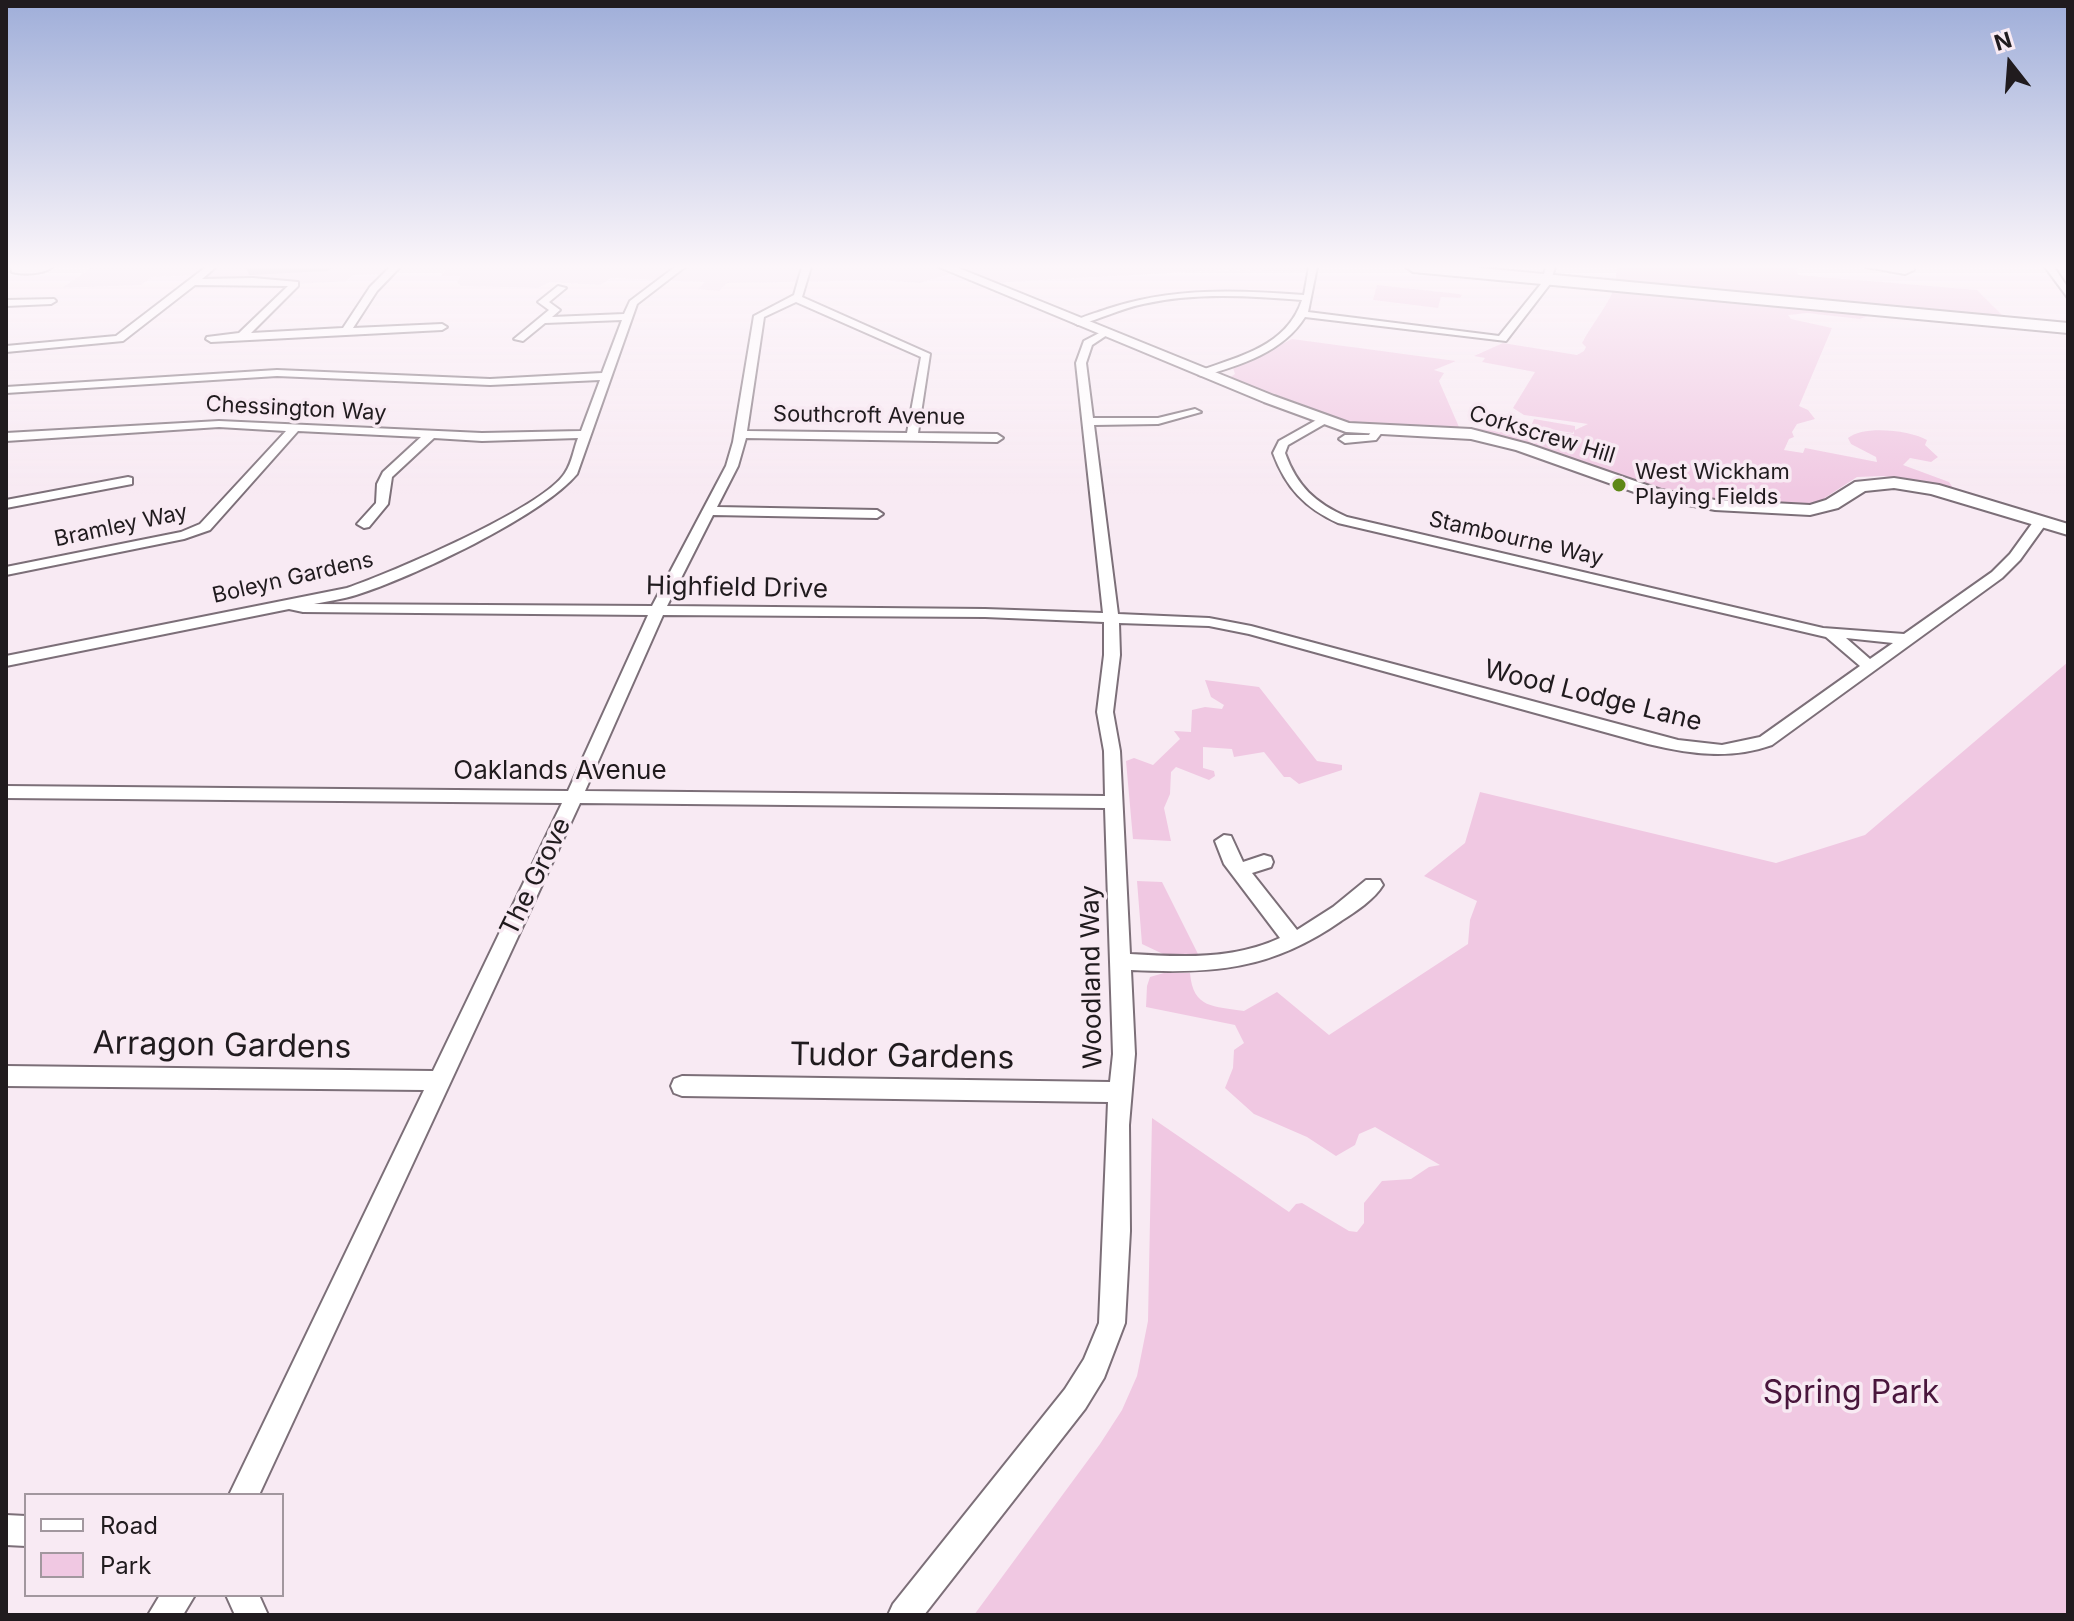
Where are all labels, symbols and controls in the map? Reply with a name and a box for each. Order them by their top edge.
north arrow [1970,24,2050,104]
text: N [1991,26,2015,56]
street label: Chessington Way [205,391,387,427]
street label: Corkscrew Hill [1466,400,1618,470]
street label: Southcroft Avenue [773,401,965,431]
place label: West Wickham Playing Fields [1635,459,1790,510]
marker: West Wickham Playing Fields [1610,476,1628,494]
street label: Bramley Way [52,499,190,553]
street label: Stambourne Way [1426,506,1606,572]
street label: Boleyn Gardens [210,547,376,609]
street label: Highfield Drive [646,571,828,605]
street label: Wood Lodge Lane [1481,654,1705,738]
street label: Oaklands Avenue [453,755,667,787]
street label: The Grove [494,813,578,941]
street label: Woodland Way [1075,885,1109,1069]
street label: Arragon Gardens [92,1025,352,1067]
street label: Tudor Gardens [789,1036,1015,1078]
park label: Spring Park [1763,1374,1939,1412]
legend [24,1493,284,1597]
text: Road [100,1511,158,1540]
text: Park [100,1551,151,1580]

